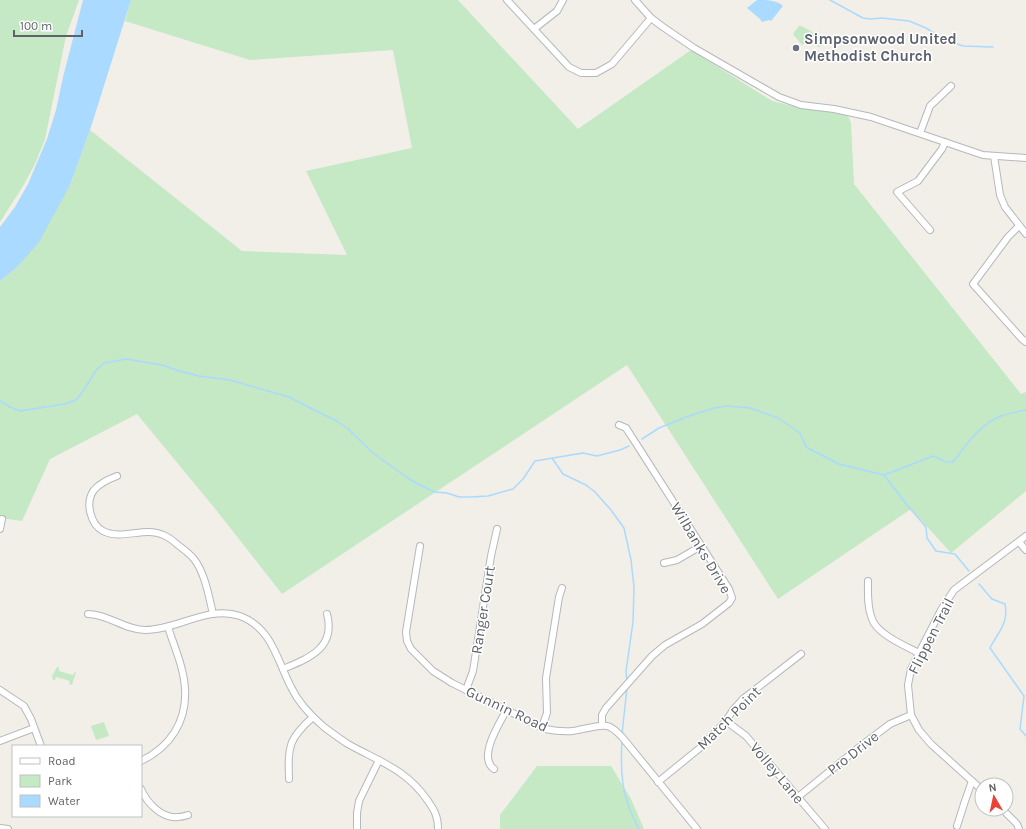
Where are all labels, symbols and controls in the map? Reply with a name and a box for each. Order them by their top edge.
scale bar [14,12,82,38]
text: 100 m [20,19,52,33]
place label: Simpsonwood United Methodist Church [804,30,957,65]
marker: Simpsonwood United Methodist Church [791,43,801,53]
street label: Wilbanks Drive [667,499,735,597]
street label: Ranger Court [467,564,499,655]
street label: Flippen Trail [904,595,958,677]
street label: Gunnin Road [463,682,551,736]
street label: Match Point [693,682,765,754]
street label: Pro Drive [824,727,882,779]
street label: Volley Lane [746,739,808,807]
legend [12,745,142,817]
text: Road [48,754,76,768]
text: Park [48,774,73,788]
north arrow [974,777,1014,817]
text: N [988,781,997,795]
text: Water [48,794,81,808]

